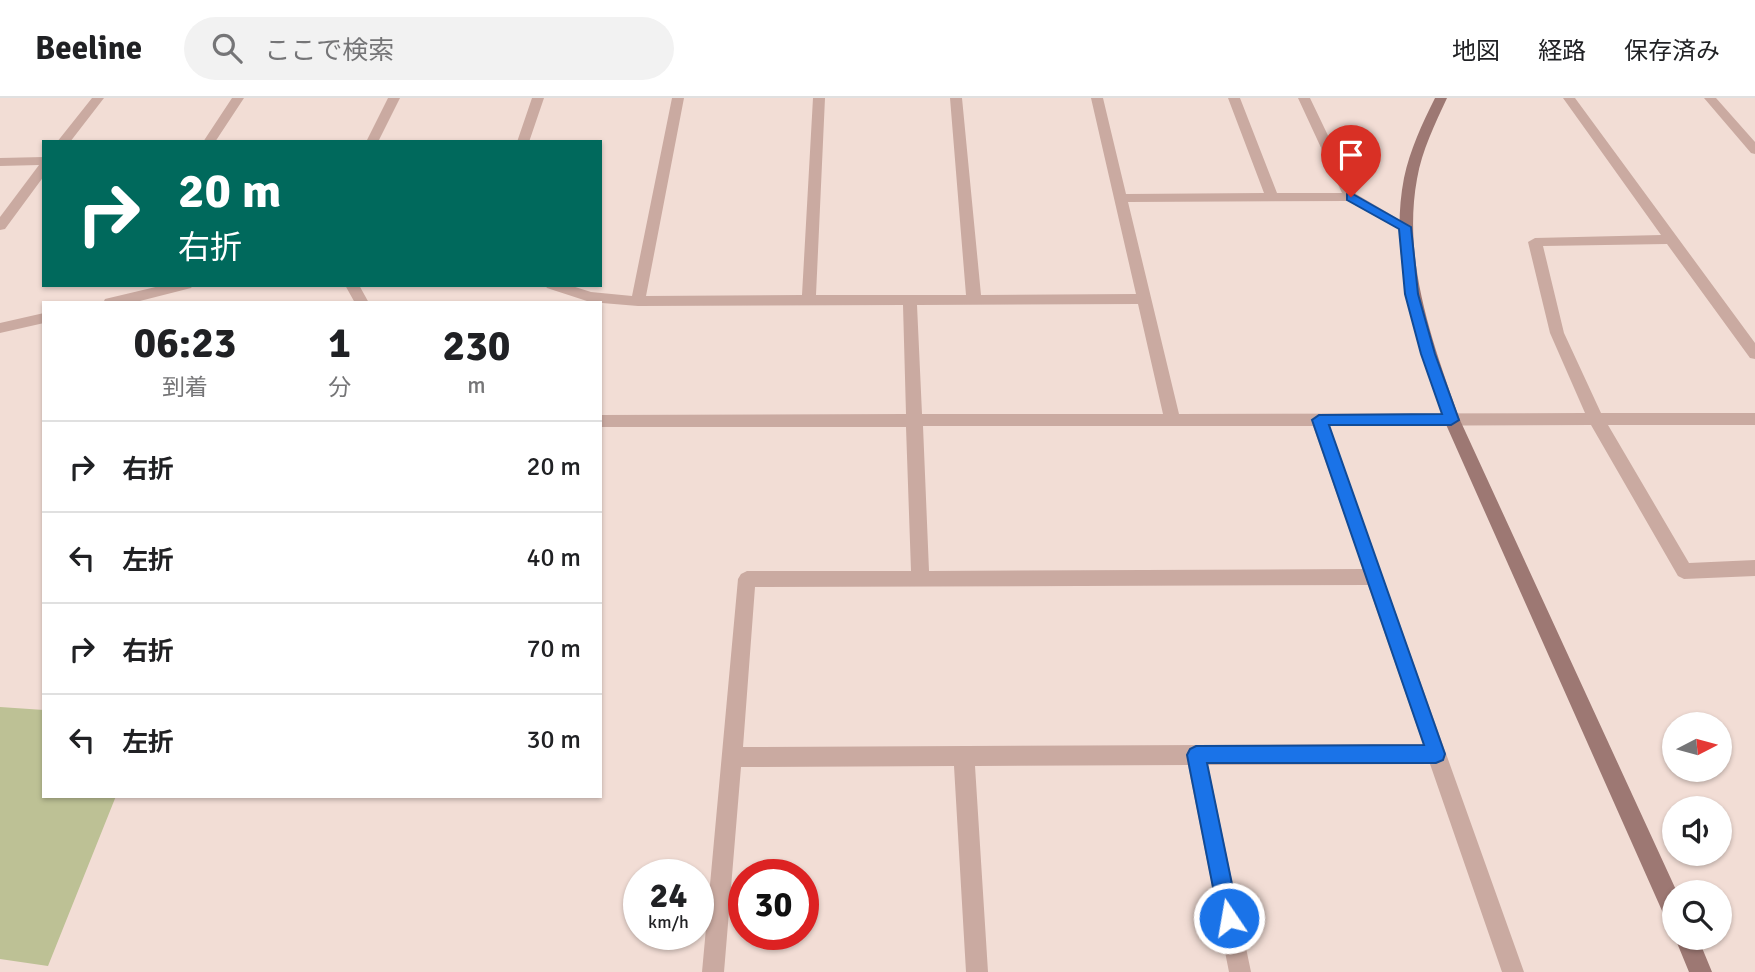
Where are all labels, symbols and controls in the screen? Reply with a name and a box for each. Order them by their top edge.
search box [184,17,674,80]
text: Beeline [35,28,142,69]
icon: search [208,29,246,67]
text: ここで検索 [264,35,394,67]
text: 地図 [1452,36,1500,66]
text: 経路 [1538,36,1586,66]
text: 保存済み [1624,36,1720,66]
pin [1321,125,1381,197]
icon: arrive [1332,136,1370,174]
text: 20 m [178,161,281,221]
icon: right [63,168,154,259]
text: 右折 [178,228,242,267]
text: 06:23 [133,318,237,369]
text: 1 [328,318,351,369]
text: 230 [442,321,511,372]
text: m [467,371,486,400]
text: 到着 [162,373,208,402]
text: 分 [328,373,351,402]
icon: right [63,448,101,486]
text: 20 m [526,451,581,483]
text: 右折 [122,454,174,486]
icon: left [63,539,101,577]
text: 40 m [526,542,581,574]
text: 左折 [122,545,174,577]
icon: right [63,630,101,668]
text: 70 m [526,633,581,665]
text: 右折 [122,636,174,668]
north arrow [1662,712,1732,782]
map controls [1662,712,1732,950]
icon: left [63,721,101,759]
text: 30 m [526,724,581,756]
text: 左折 [122,727,174,759]
button: sound [1662,796,1732,866]
speed limit sign: 30 [728,859,819,950]
text: 24 [650,874,687,917]
button: search [1662,880,1732,950]
position arrow [1192,881,1266,955]
text: km/h [648,911,689,933]

